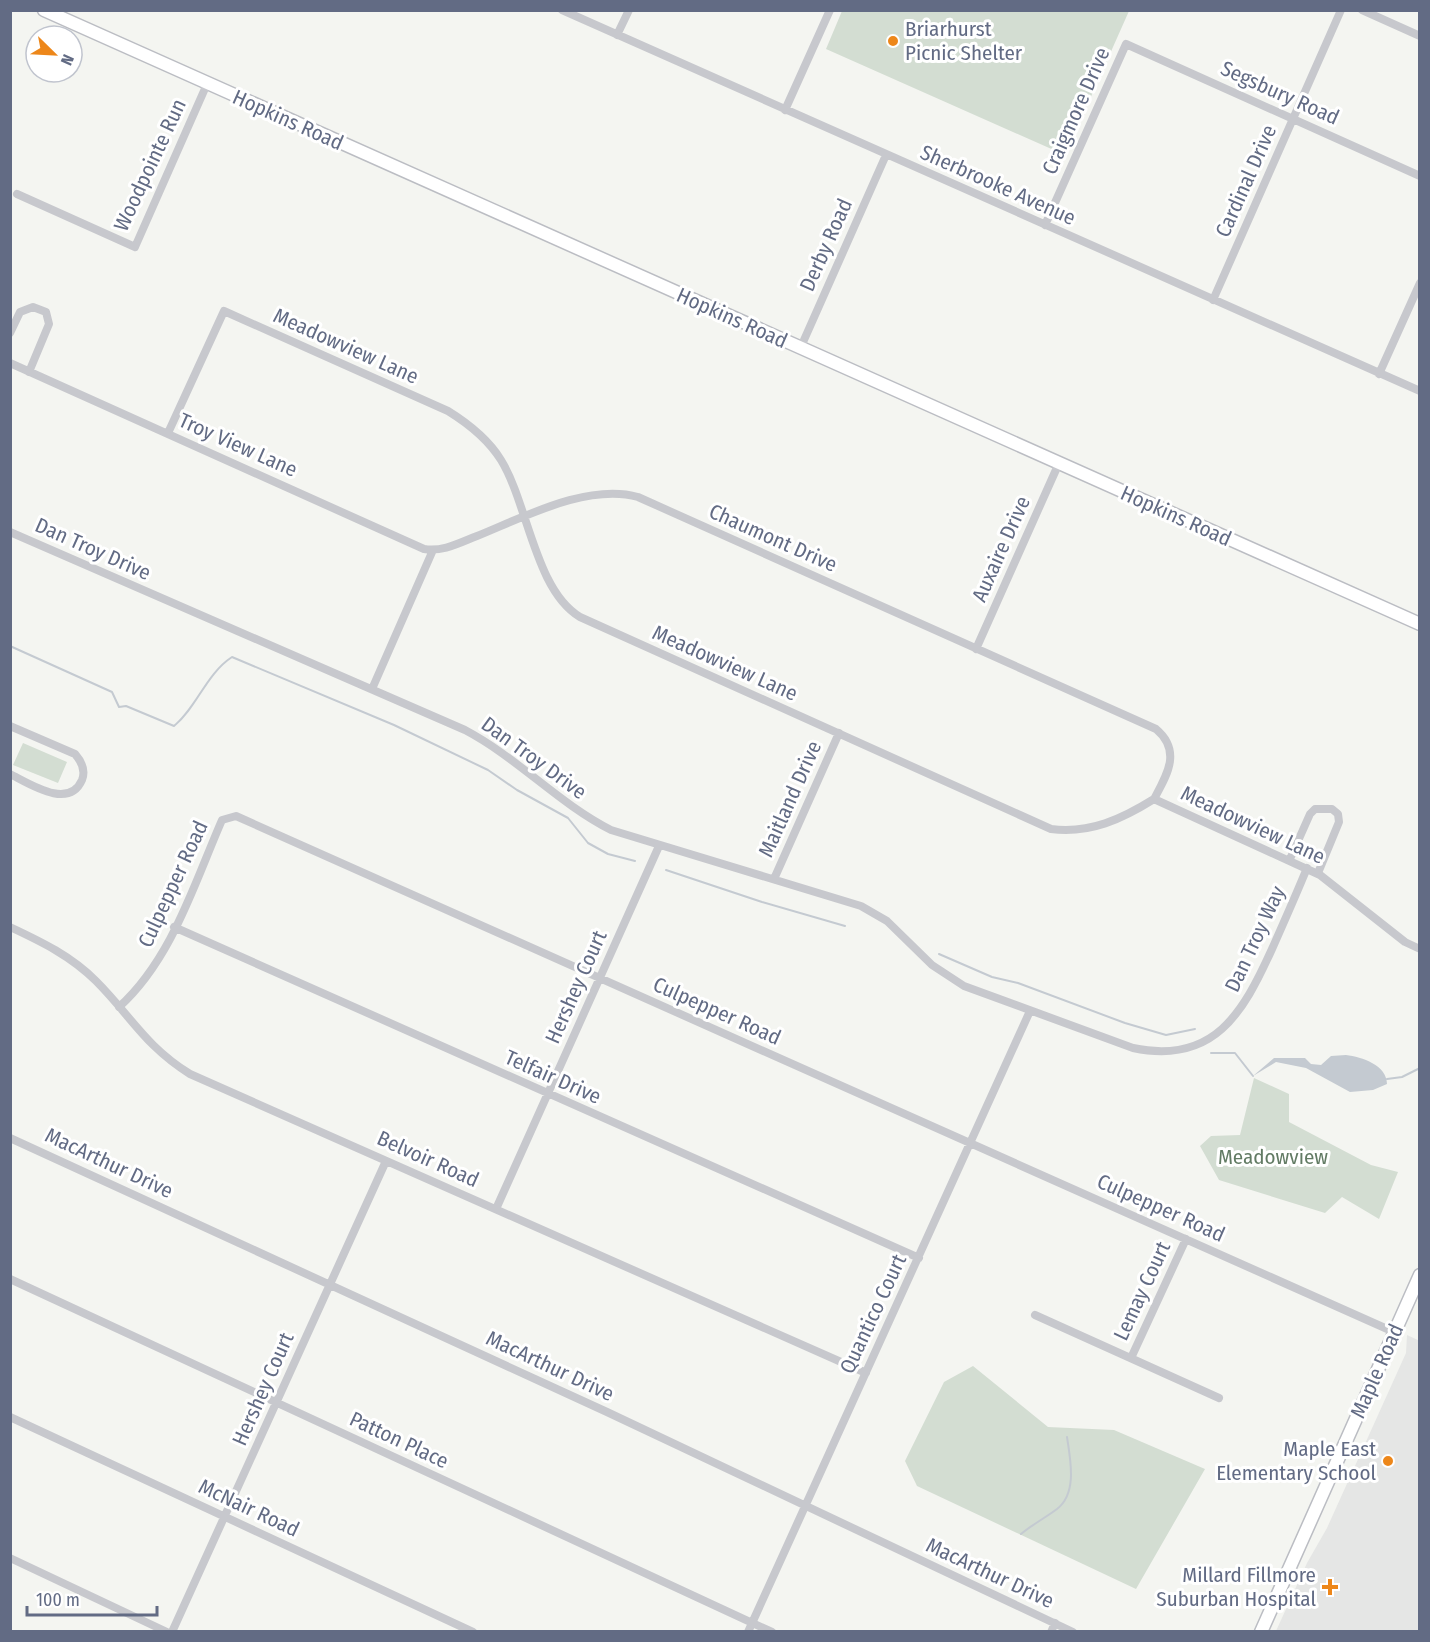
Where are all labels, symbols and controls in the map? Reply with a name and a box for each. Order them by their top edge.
place label: Briarhurst Picnic Shelter [905,16,1023,66]
north arrow [24,24,84,84]
marker: Briarhurst Picnic Shelter [886,34,900,48]
street label: Craigmore Drive [1036,44,1116,178]
text: N [57,52,78,68]
street label: Segsbury Road [1217,55,1343,131]
street label: Hopkins Road [229,84,347,156]
street label: Woodpointe Run [108,95,192,235]
street label: Cardinal Drive [1210,121,1282,241]
street label: Sherbrooke Avenue [916,139,1080,231]
street label: Derby Road [794,195,858,295]
street label: Hopkins Road [673,282,791,354]
street label: Meadowview Lane [269,302,423,390]
street label: Troy View Lane [175,407,301,483]
street label: Hopkins Road [1117,480,1235,552]
street label: Auxaire Drive [966,492,1036,606]
street label: Chaumont Drive [705,498,841,578]
street label: Dan Troy Drive [31,512,155,586]
street label: Meadowview Lane [648,619,802,707]
street label: Dan Troy Drive [476,711,592,805]
street label: Maitland Drive [753,737,827,861]
street label: Meadowview Lane [1177,780,1329,870]
street label: Culpepper Road [132,816,214,952]
street label: Dan Troy Way [1219,881,1291,996]
street label: Hershey Court [539,926,613,1048]
street label: Culpepper Road [649,971,785,1051]
street label: Telfair Drive [501,1044,605,1110]
street label: MacArthur Drive [41,1122,177,1204]
street label: Belvoir Road [373,1125,483,1193]
park label: Meadowview [1218,1144,1328,1170]
street label: Culpepper Road [1093,1168,1229,1248]
street label: Lemay Court [1108,1237,1176,1345]
street label: Quantico Court [834,1250,912,1378]
street label: Maple Road [1345,1320,1409,1422]
street label: MacArthur Drive [482,1325,618,1407]
street label: Hershey Court [226,1328,300,1450]
street label: Patton Place [345,1406,453,1474]
place label: Maple East Elementary School [1216,1436,1376,1486]
marker: Maple East Elementary School [1381,1454,1395,1468]
street label: McNair Road [195,1473,303,1543]
street label: MacArthur Drive [922,1532,1058,1614]
place label: Millard Fillmore Suburban Hospital [1156,1562,1316,1612]
marker: Millard Fillmore Suburban Hospital [1321,1578,1339,1596]
scale bar [27,1579,158,1617]
text: 100 m [36,1589,80,1611]

